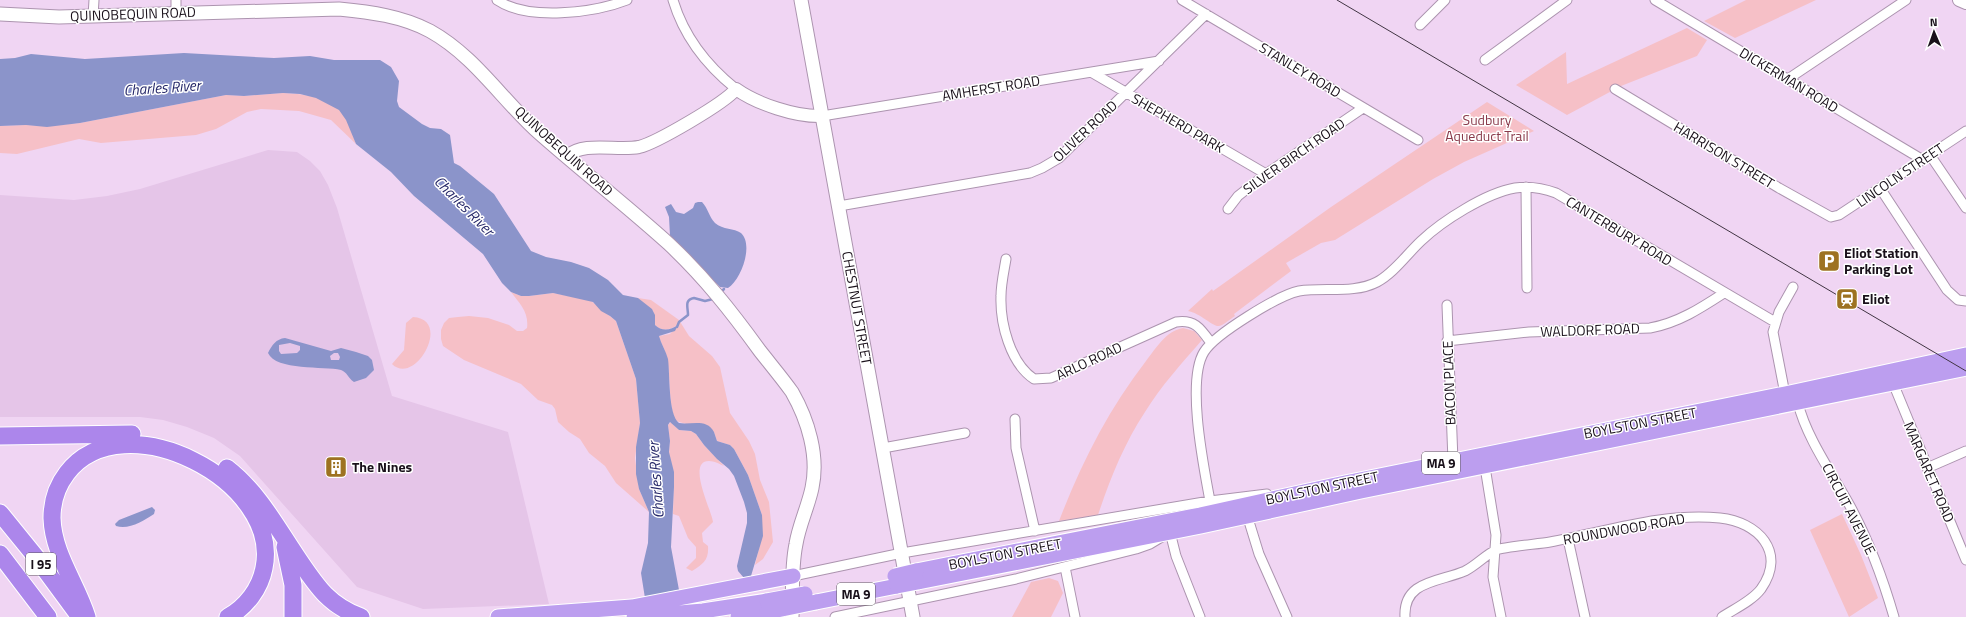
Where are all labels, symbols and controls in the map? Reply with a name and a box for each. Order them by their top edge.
street label: QUINOBEQUIN ROAD [70,1,196,26]
north arrow [1914,12,1954,52]
text: N [1930,14,1938,30]
street label: STANLEY ROAD [1255,37,1345,102]
street label: DICKERMAN ROAD [1736,42,1843,117]
street label: AMHERST ROAD [940,69,1041,106]
water label: Charles River [123,73,203,102]
street label: SHEPHERD PARK [1128,88,1228,158]
street label: OLIVER ROAD [1047,95,1122,166]
street label: QUINOBEQUIN ROAD [510,101,618,201]
park label: Sudbury Aqueduct Trail [1445,109,1529,146]
street label: SILVER BIRCH ROAD [1238,112,1349,199]
street label: HARRISON STREET [1670,116,1779,193]
street label: LINCOLN STREET [1852,137,1948,212]
water label: Charles River [429,170,501,243]
street label: CANTERBURY ROAD [1562,190,1676,271]
place label: Eliot Station Parking Lot [1844,242,1918,279]
parking icon: Eliot Station Parking Lot [1816,248,1842,274]
street label: CHESTNUT STREET [837,249,878,367]
station icon: Eliot [1834,286,1860,312]
place label: Eliot [1862,288,1890,309]
street label: WALDORF ROAD [1540,317,1640,342]
street label: ARLO ROAD [1052,336,1125,385]
street label: BACON PLACE [1437,340,1460,426]
street label: BOYLSTON STREET [1582,401,1699,444]
street label: MARGARET ROAD [1899,418,1960,525]
water label: Charles River [641,439,670,519]
road number: MA 9 [1422,452,1460,474]
building icon: The Nines [323,454,349,480]
place label: The Nines [352,456,413,477]
street label: CIRCUIT AVENUE [1817,459,1882,558]
street label: BOYLSTON STREET [1264,465,1381,510]
street label: ROUNDWOOD ROAD [1561,507,1687,550]
street label: BOYLSTON STREET [947,532,1064,575]
road number: I 95 [26,553,56,575]
road number: MA 9 [837,583,875,605]

